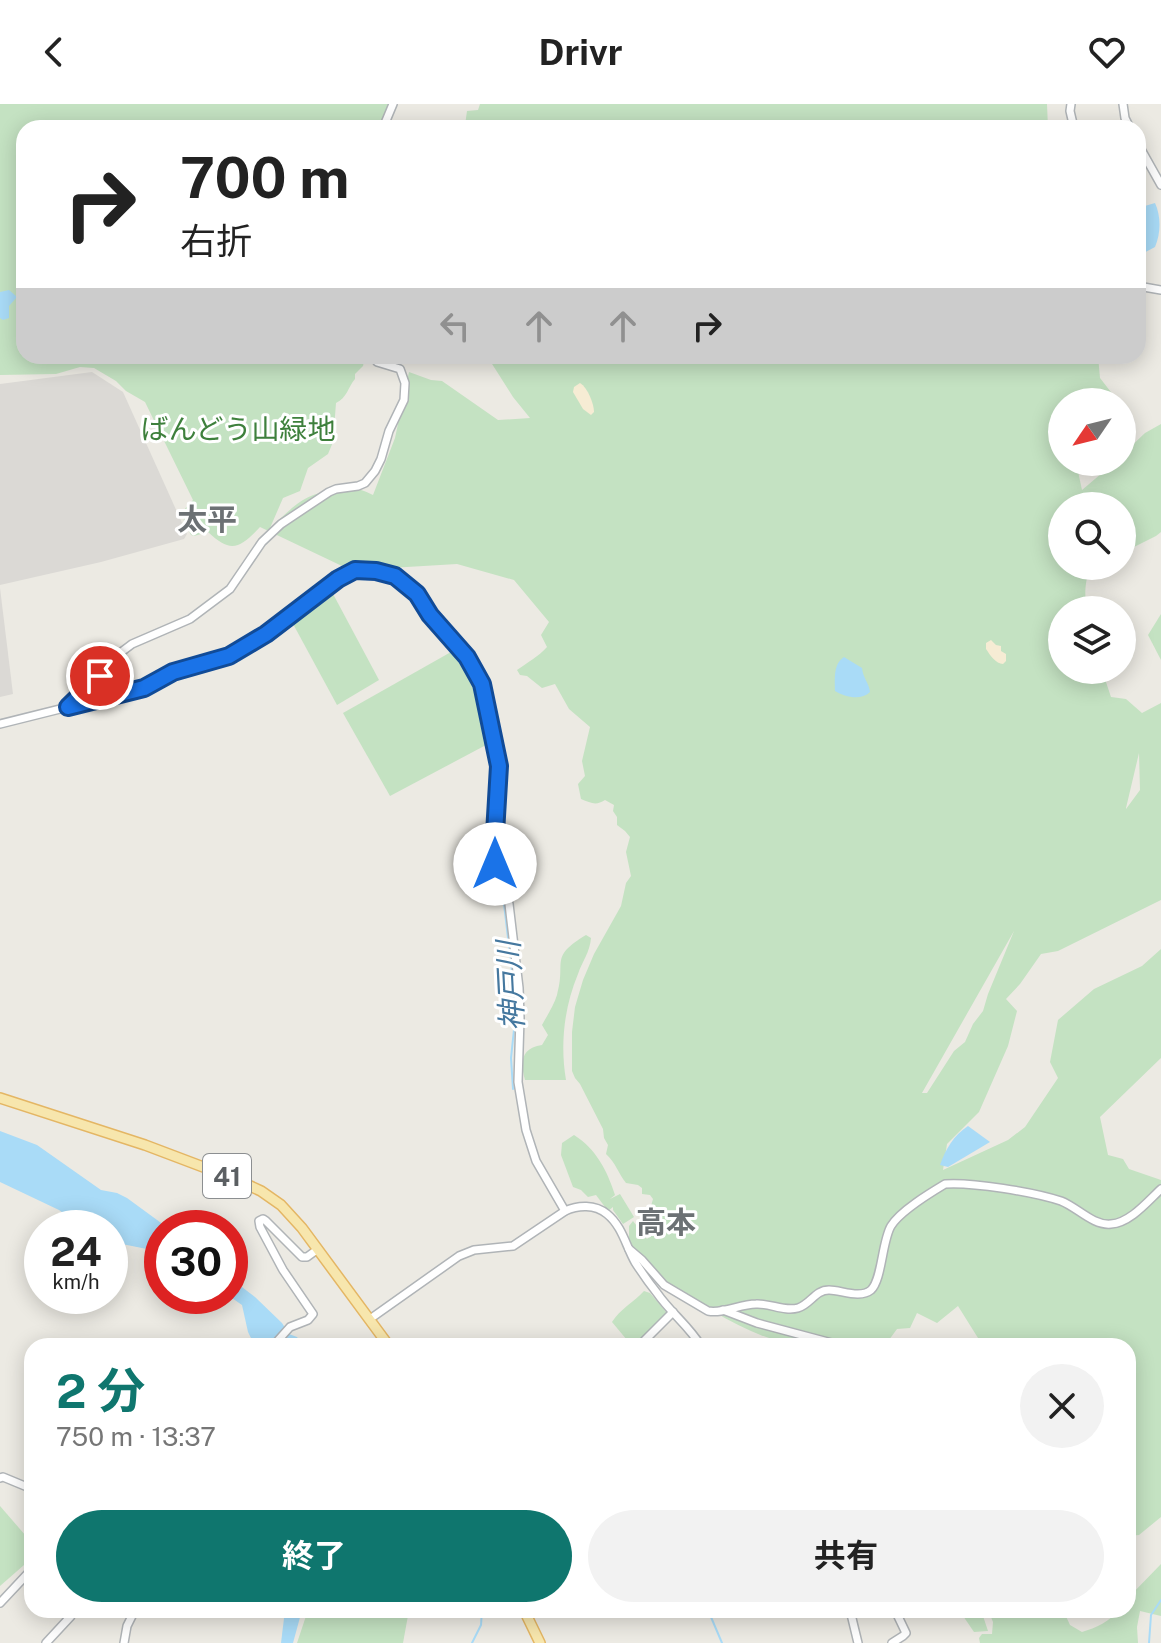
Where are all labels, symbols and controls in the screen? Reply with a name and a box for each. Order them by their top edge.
icon: back [32,30,76,74]
icon: heart [1085,30,1129,74]
text: Drivr [539,31,622,73]
text: 700 m [180,145,349,211]
icon: right [48,152,152,256]
text: 右折 [180,220,252,262]
icon: left [433,304,477,348]
icon: ahead [517,304,561,348]
icon: ahead [601,304,645,348]
icon: right [685,304,729,348]
north arrow [1048,388,1136,476]
map controls [1048,388,1136,684]
park label: ばんどう山緑地 [140,412,336,445]
button: search [1048,492,1136,580]
district label: 太平 [177,501,237,537]
button: layers [1048,596,1136,684]
pin [66,642,134,710]
icon: arrive [78,654,122,698]
position arrow [453,822,537,906]
water label: 神戸川 [490,937,530,1032]
road number: 41 [203,1154,251,1198]
district label: 高本 [636,1204,696,1240]
speed limit sign: 30 [144,1210,248,1314]
text: 24 [50,1228,102,1275]
text: km/h [52,1270,100,1294]
text: 2 分 [56,1362,145,1419]
button: close [1020,1364,1104,1448]
text: 750 m · 13:37 [56,1421,216,1452]
button: 終了 [56,1510,572,1602]
button: 共有 [588,1510,1104,1602]

